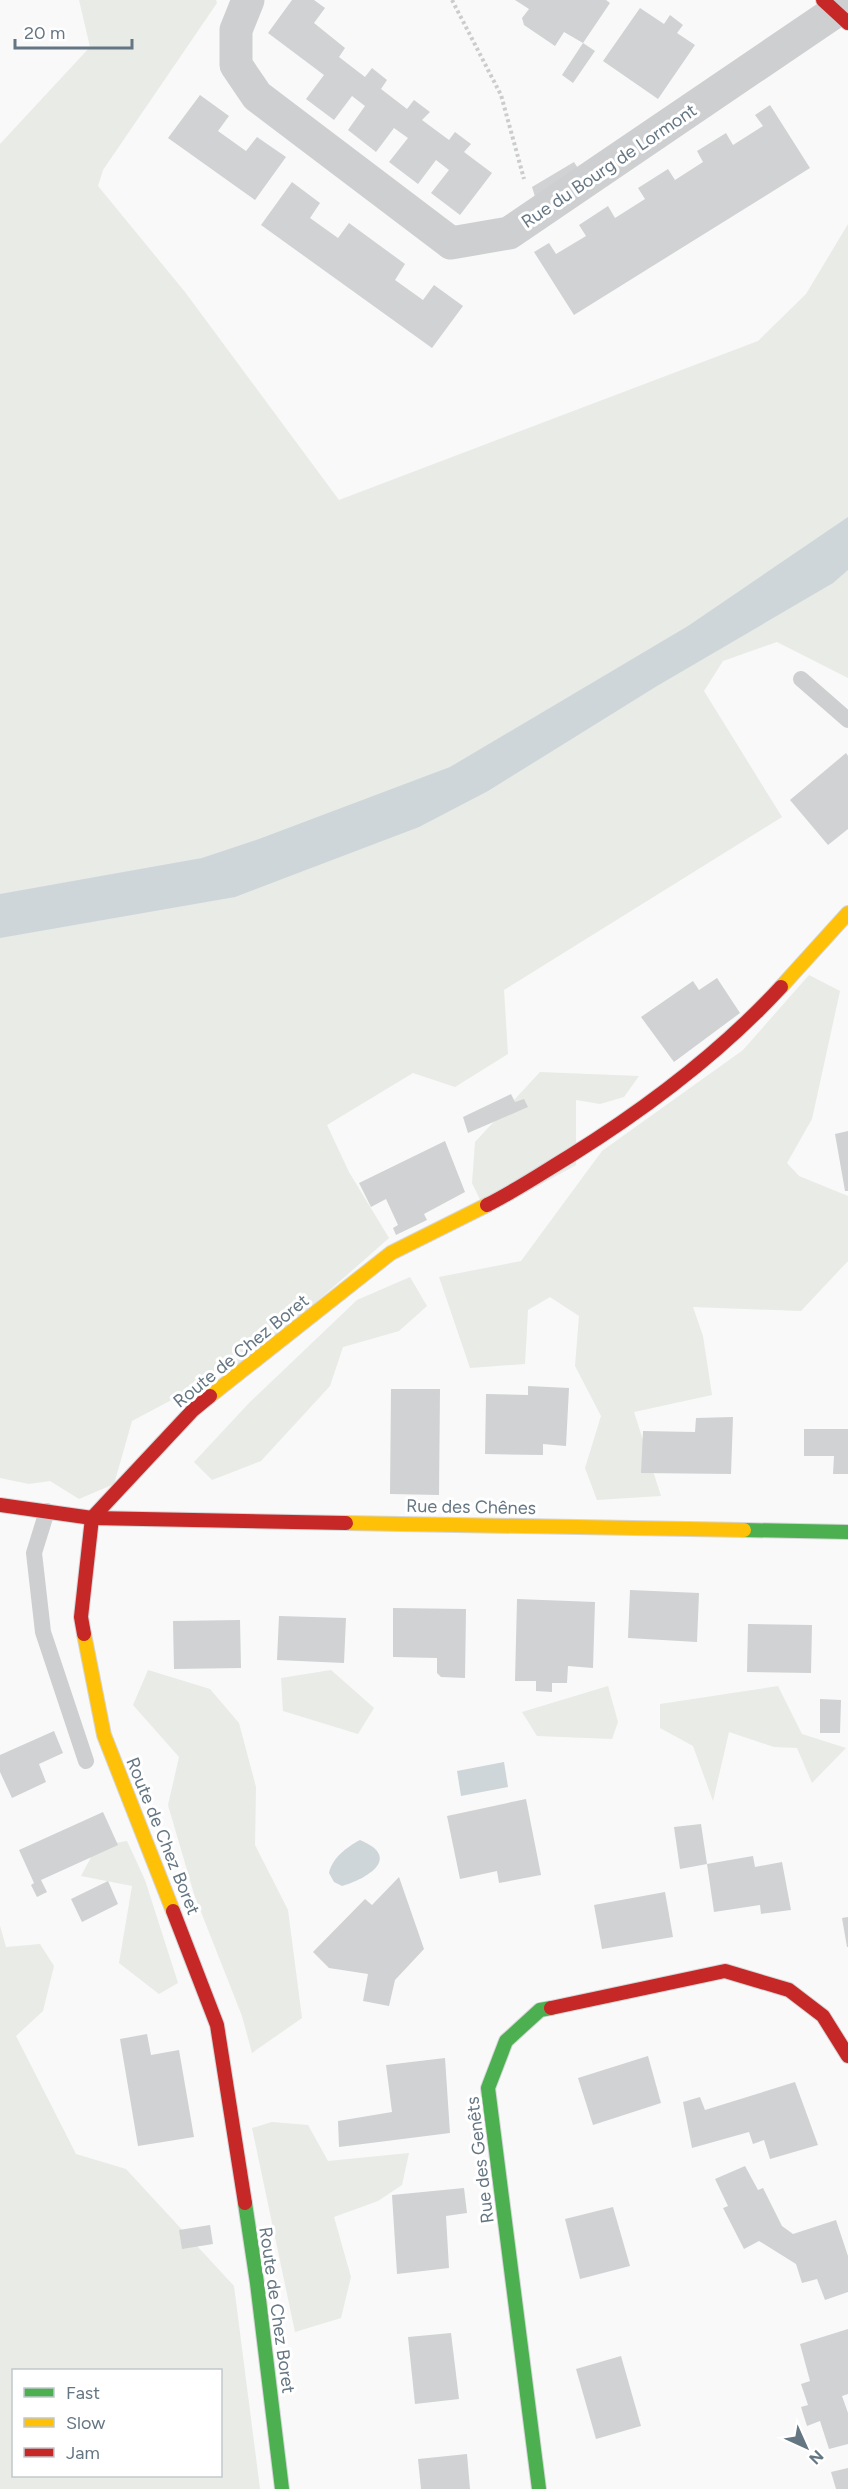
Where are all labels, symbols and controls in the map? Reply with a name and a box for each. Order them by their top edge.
scale bar [15,12,132,50]
text: 20 m [24,22,65,44]
street label: Rue du Bourg de Lormont [517,99,701,233]
street label: Route de Chez Boret [169,1290,313,1412]
street label: Rue des Chênes [406,1495,536,1519]
street label: Route de Chez Boret [121,1754,205,1918]
street label: Rue des Genêts [461,2095,499,2225]
street label: Route de Chez Boret [254,2225,300,2395]
legend [12,2369,222,2477]
text: Fast [66,2382,100,2404]
text: Slow [66,2412,105,2434]
north arrow [776,2417,836,2477]
text: Jam [66,2442,100,2464]
text: N [805,2446,827,2468]

